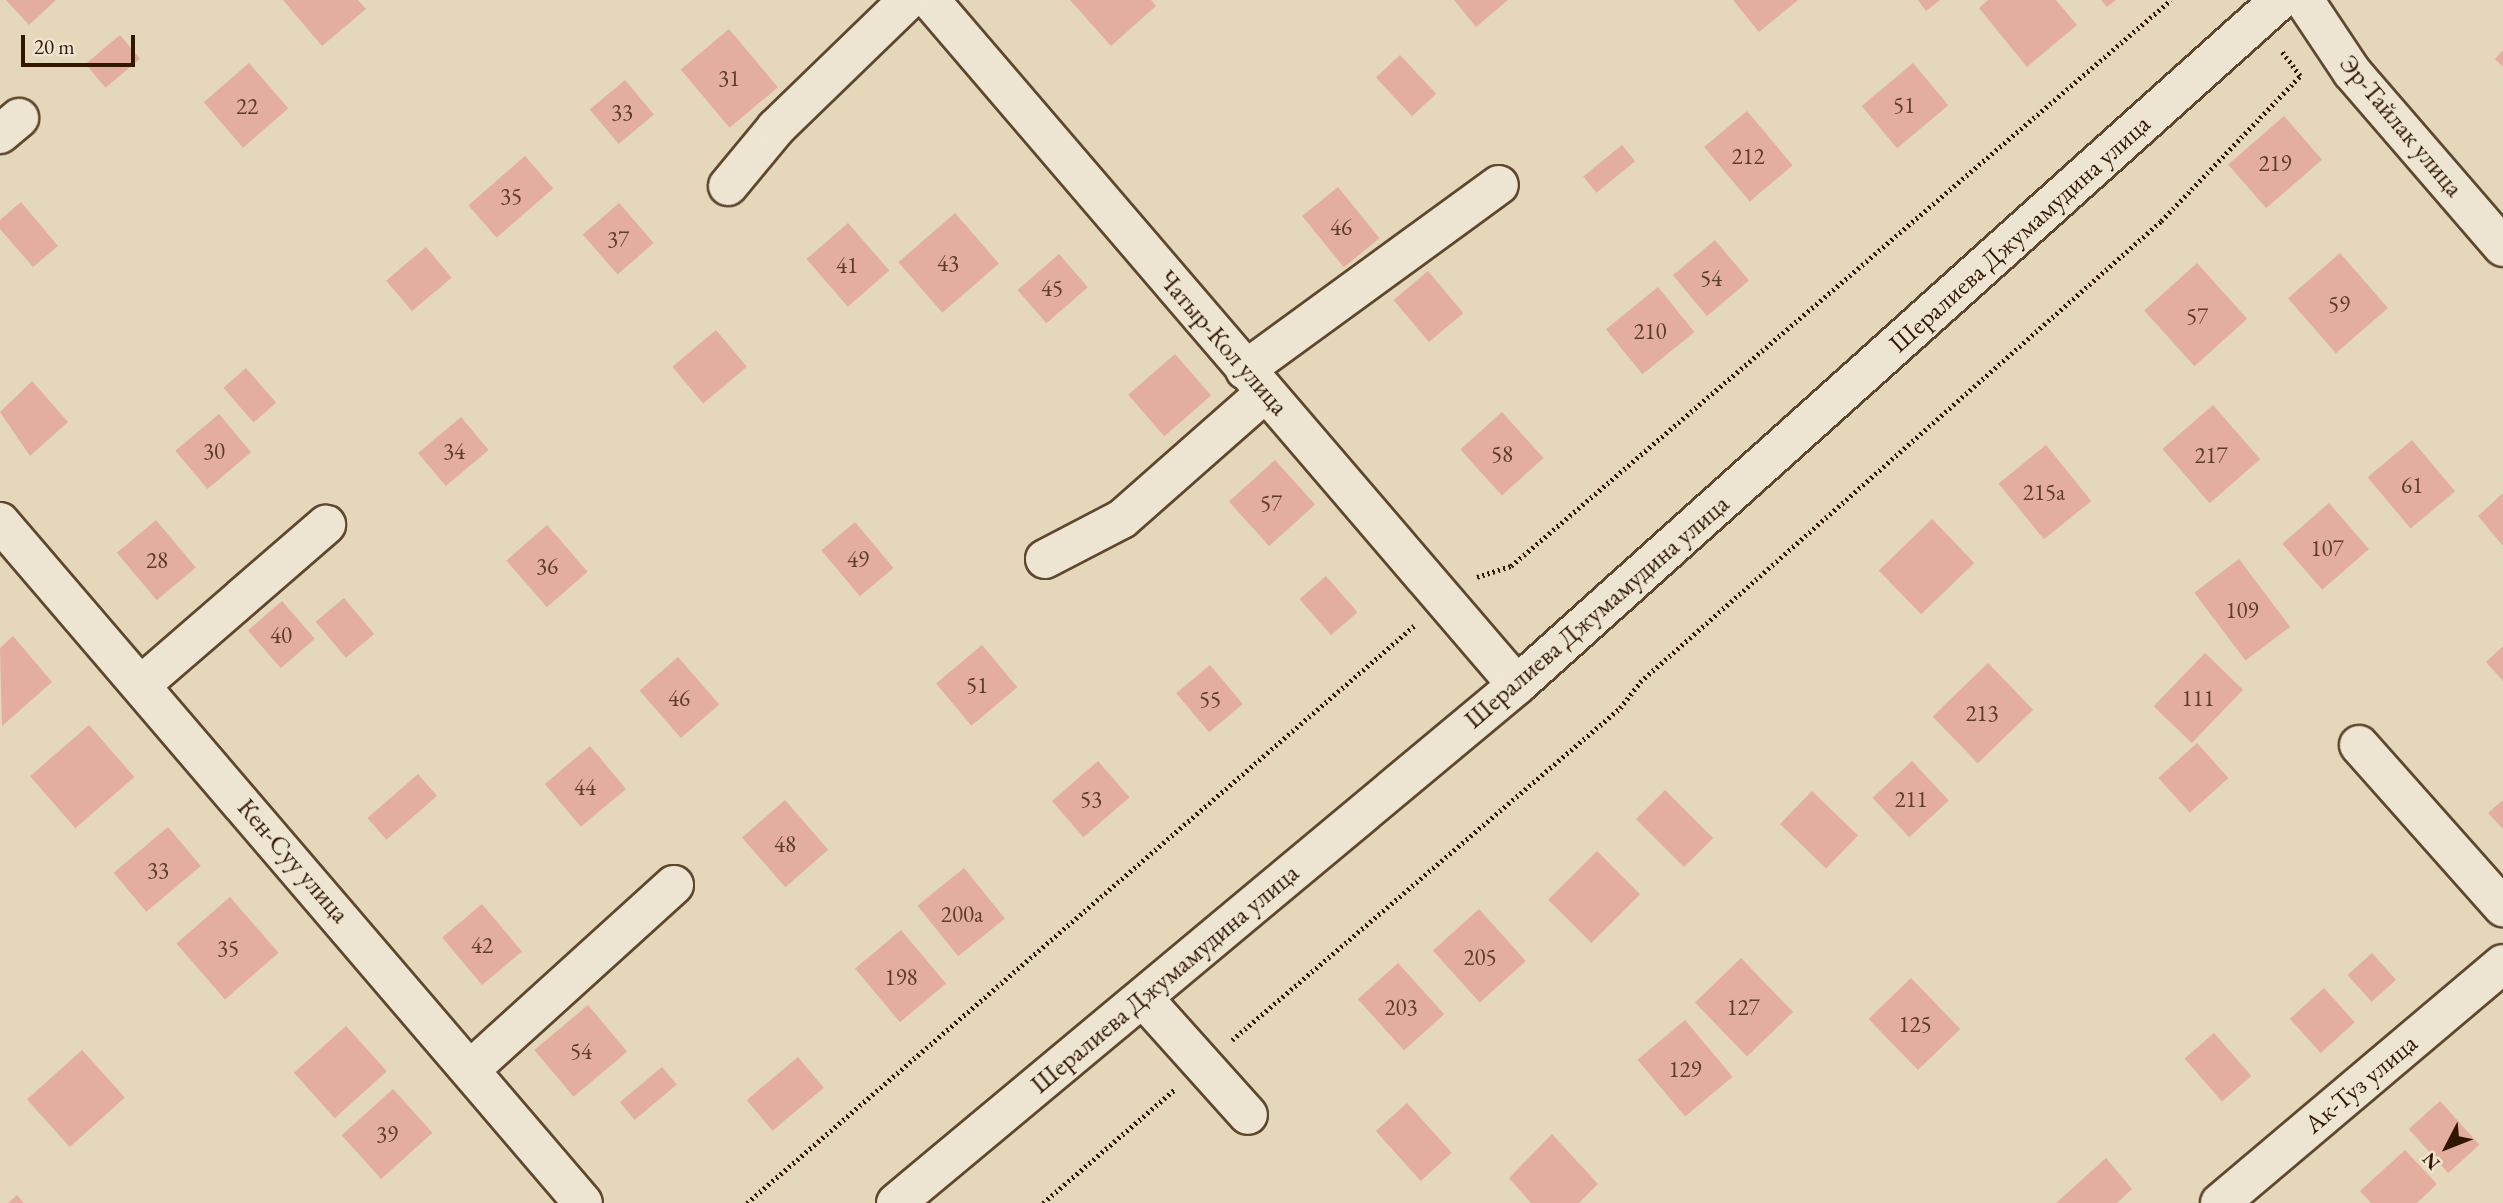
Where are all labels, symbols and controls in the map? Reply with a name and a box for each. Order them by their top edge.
scale bar [24,21,138,65]
text: 20 m [34,33,75,60]
street label: Эр-Тайлак улица [2332,49,2470,203]
house number: 31 [718,64,740,92]
house number: 51 [1893,91,1915,119]
house number: 22 [236,92,258,120]
house number: 33 [611,98,633,126]
street label: Шералиева Джумамудина улица [1883,109,2157,359]
house number: 212 [1731,142,1765,170]
house number: 219 [2258,149,2292,177]
house number: 35 [500,182,522,210]
house number: 46 [1330,213,1352,241]
house number: 37 [607,225,629,253]
house number: 43 [937,249,959,277]
house number: 41 [836,251,858,279]
street label: Чатыр-Кол улица [1151,264,1295,422]
house number: 54 [1700,264,1722,292]
house number: 45 [1041,274,1063,302]
house number: 59 [2328,290,2350,318]
house number: 57 [2186,302,2208,330]
house number: 210 [1633,317,1667,345]
house number: 30 [203,437,225,465]
house number: 34 [443,437,465,465]
house number: 58 [1491,440,1513,468]
house number: 217 [2194,441,2228,469]
house number: 61 [2401,471,2423,499]
house number: 215а [2023,478,2065,506]
house number: 57 [1260,489,1282,517]
street label: Шералиева Джумамудина улица [1458,489,1736,735]
house number: 107 [2310,534,2344,562]
house number: 49 [847,545,869,573]
house number: 28 [146,546,168,574]
house number: 36 [536,552,558,580]
house number: 109 [2225,596,2259,624]
house number: 40 [270,621,292,649]
house number: 51 [966,671,988,699]
house number: 46 [668,684,690,712]
house number: 111 [2181,684,2215,712]
house number: 55 [1199,685,1221,713]
house number: 213 [1965,699,1999,727]
house number: 44 [574,773,596,801]
house number: 53 [1080,785,1102,813]
house number: 211 [1894,785,1928,813]
street label: Кен-Суу улица [231,792,355,930]
house number: 48 [774,830,796,858]
house number: 33 [147,856,169,884]
street label: Шералиева Джумамудина улица [1025,858,1305,1100]
house number: 200а [941,900,983,928]
house number: 42 [471,931,493,959]
house number: 35 [217,934,239,962]
house number: 205 [1463,943,1497,971]
house number: 198 [884,963,918,991]
house number: 203 [1384,993,1418,1021]
house number: 127 [1726,993,1760,1021]
house number: 125 [1898,1010,1932,1038]
street label: Ак-Туз улица [2298,1028,2424,1140]
house number: 54 [570,1037,592,1065]
house number: 129 [1668,1055,1702,1083]
north arrow [2412,1112,2482,1182]
house number: 39 [376,1120,398,1148]
text: N [2417,1147,2445,1175]

